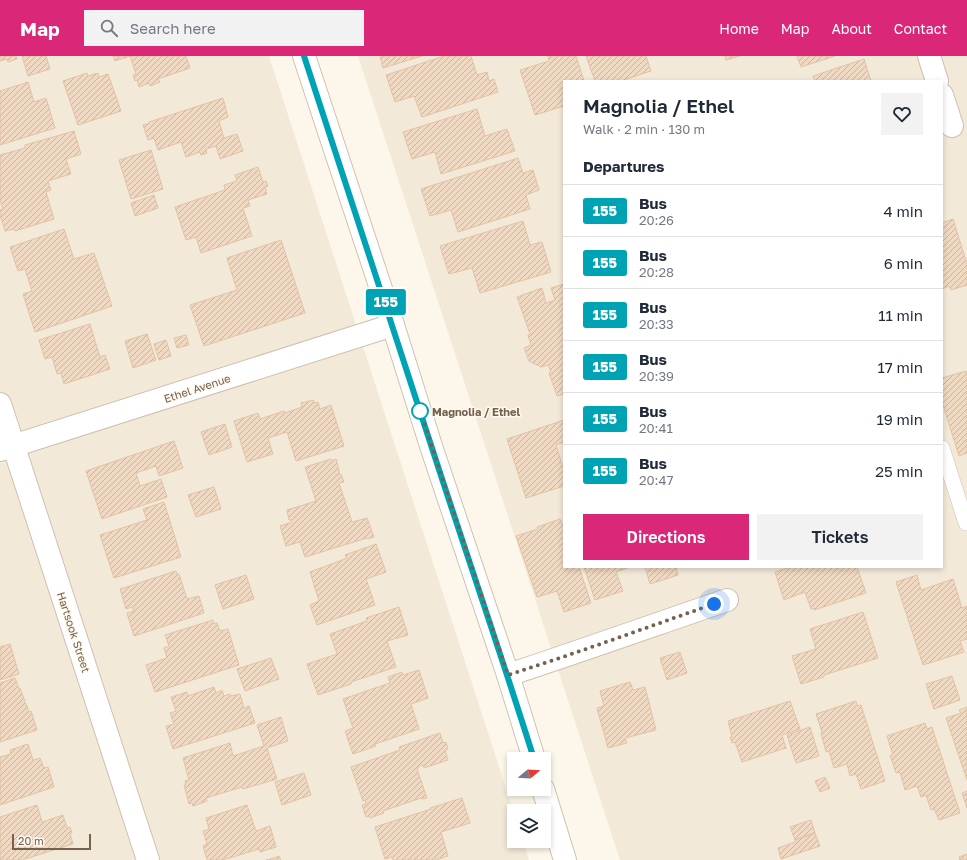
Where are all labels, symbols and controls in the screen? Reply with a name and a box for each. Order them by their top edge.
search box [84,10,364,46]
text: Map [20,17,60,40]
icon: search [98,17,120,39]
text: Search here [130,19,216,37]
text: Home [719,20,759,37]
text: Map [781,20,809,37]
text: About [831,20,872,37]
text: Contact [894,20,947,37]
button: heart [881,93,923,135]
text: Magnolia / Ethel [583,94,734,117]
text: Walk · 2 min · 130 m [583,121,705,137]
text: Departures [583,157,664,175]
text: Bus [639,194,667,212]
text: 155 [593,202,617,219]
text: 4 min [884,202,923,220]
text: 20:26 [639,212,674,228]
text: Bus [639,246,667,264]
text: 155 [593,254,617,271]
text: 6 min [884,254,923,272]
text: 20:28 [639,264,674,280]
line badge: 155 [363,289,409,315]
text: 155 [374,293,398,310]
text: Bus [639,298,667,316]
text: 155 [593,306,617,323]
text: 11 min [878,306,923,324]
text: 20:33 [639,316,674,332]
text: Bus [639,350,667,368]
text: 155 [593,358,617,375]
text: 17 min [878,358,923,376]
text: 20:39 [639,368,674,384]
street label: Ethel Avenue [162,371,232,405]
marker: Magnolia / Ethel [411,402,429,420]
text: Bus [639,402,667,420]
place label: Magnolia / Ethel [432,405,520,418]
text: 155 [593,410,617,427]
text: 19 min [876,410,923,428]
text: 20:41 [639,420,673,436]
text: Bus [639,454,667,472]
text: 155 [593,462,617,479]
text: 25 min [875,462,923,480]
text: 20:47 [639,472,673,488]
button: Directions [583,514,749,560]
button: Tickets [757,514,923,560]
street label: Hartsook Street [55,590,93,674]
your location [704,594,724,614]
north arrow [507,752,551,796]
map controls [507,752,551,848]
button: layers [507,804,551,848]
scale bar [12,832,91,851]
text: 20 m [18,834,44,847]

